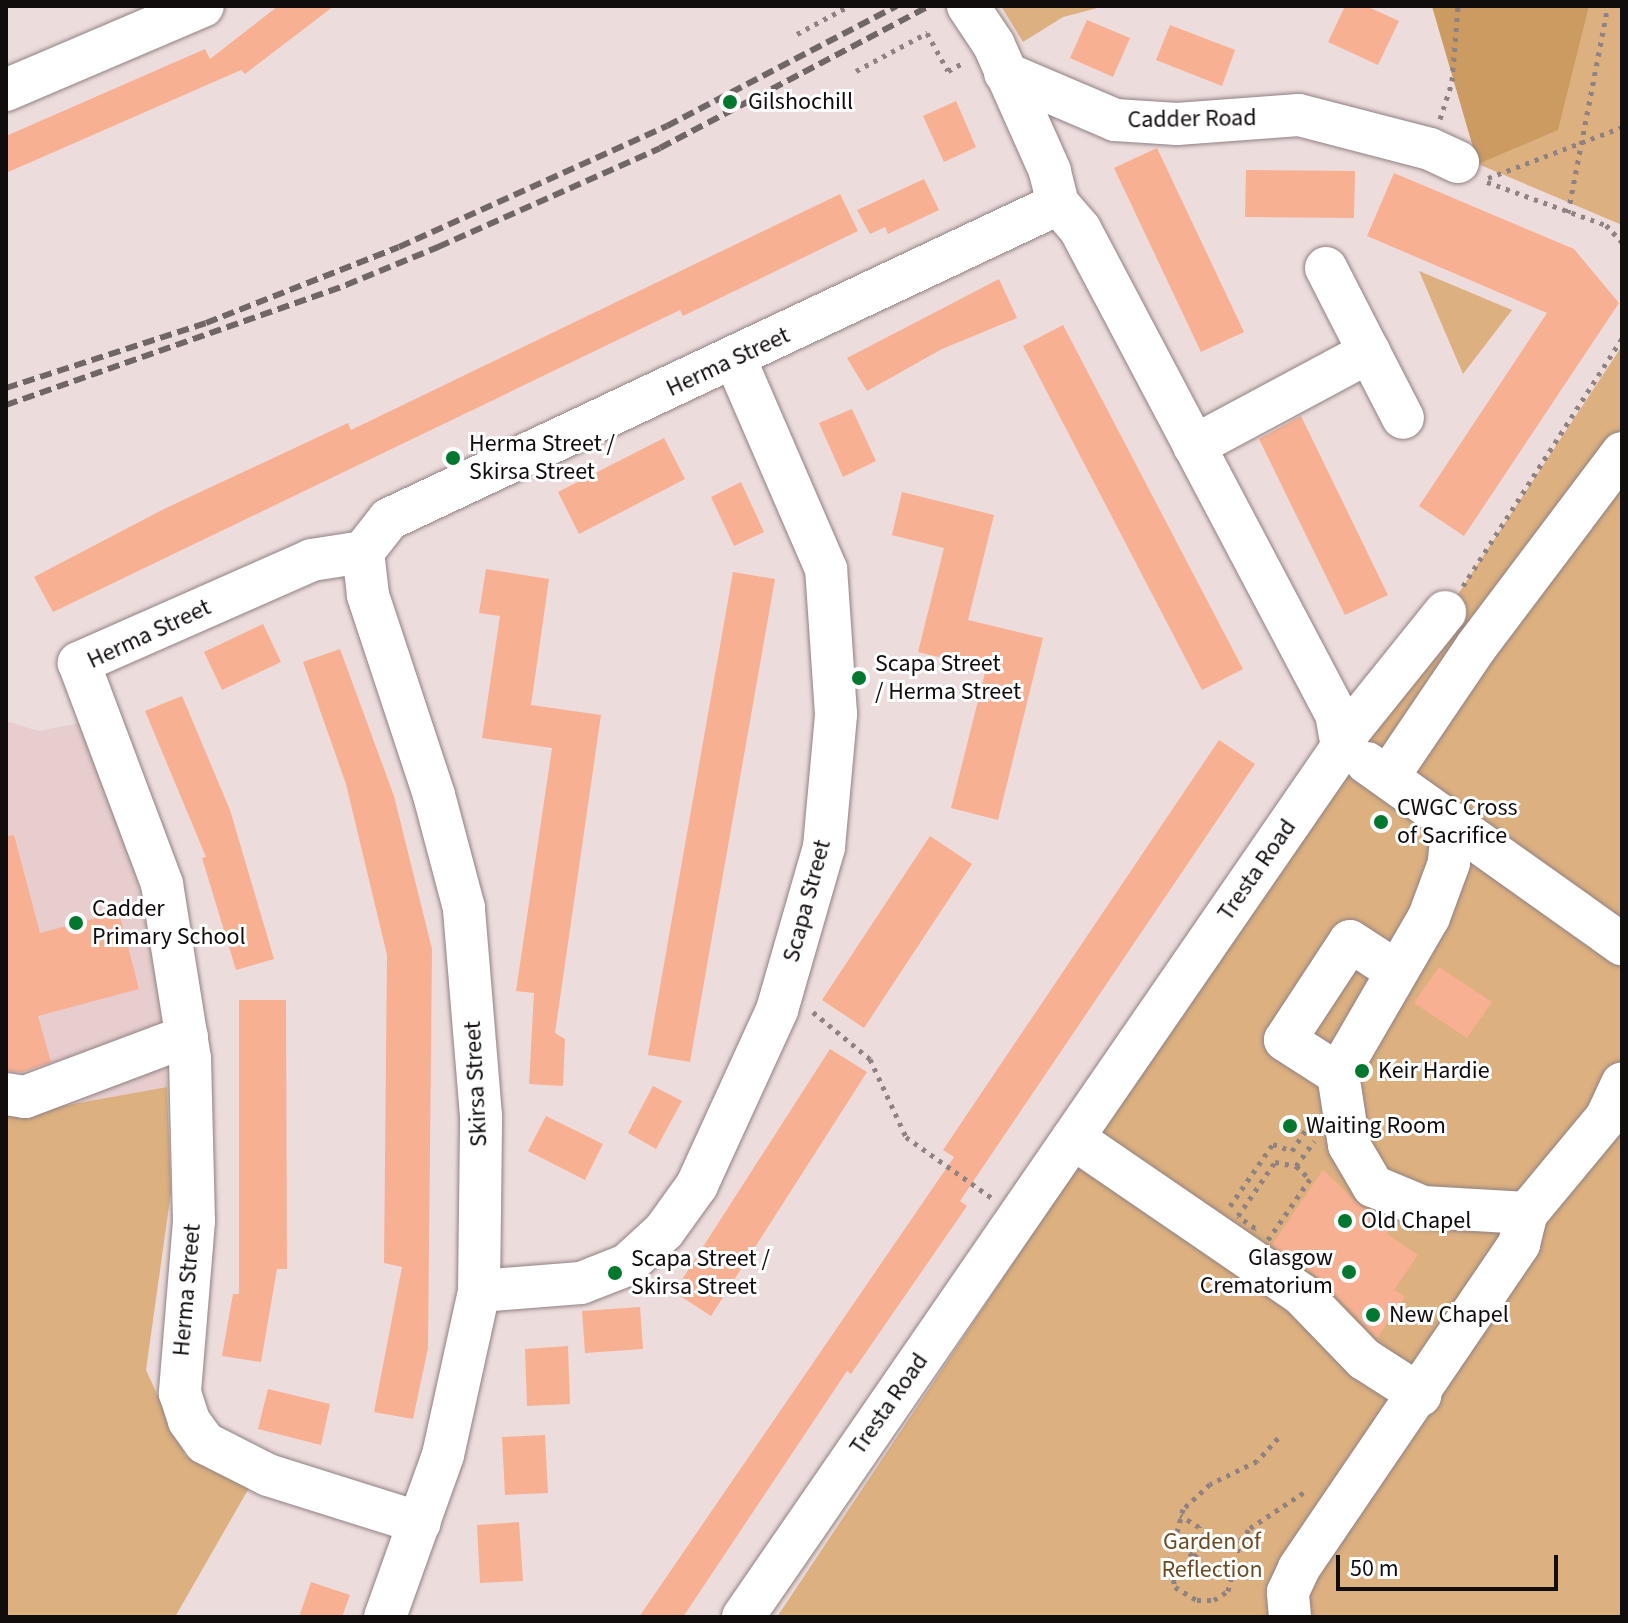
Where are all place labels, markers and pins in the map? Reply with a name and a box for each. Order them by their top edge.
place label: Gilshochill [748,88,853,116]
marker: Gilshochill [719,91,741,113]
place label: Herma Street / Skirsa Street [469,430,615,486]
marker: Herma Street / Skirsa Street [444,449,462,467]
place label: Scapa Street / Herma Street [875,650,1021,706]
marker: Scapa Street / Herma Street [850,669,868,687]
place label: CWGC Cross of Sacrifice [1397,794,1517,850]
marker: CWGC Cross of Sacrifice [1372,813,1390,831]
place label: Cadder Primary School [92,895,246,951]
marker: Cadder Primary School [67,914,85,932]
place label: Keir Hardie [1378,1057,1490,1085]
marker: Keir Hardie [1353,1062,1371,1080]
place label: Waiting Room [1306,1112,1446,1140]
marker: Waiting Room [1281,1117,1299,1135]
place label: Old Chapel [1361,1207,1471,1235]
marker: Old Chapel [1336,1212,1354,1230]
place label: Glasgow Crematorium [1200,1244,1333,1300]
place label: Scapa Street / Skirsa Street [631,1245,770,1301]
marker: Glasgow Crematorium [1340,1263,1358,1281]
marker: Scapa Street / Skirsa Street [606,1264,624,1282]
place label: New Chapel [1389,1301,1509,1329]
marker: New Chapel [1364,1306,1382,1324]

